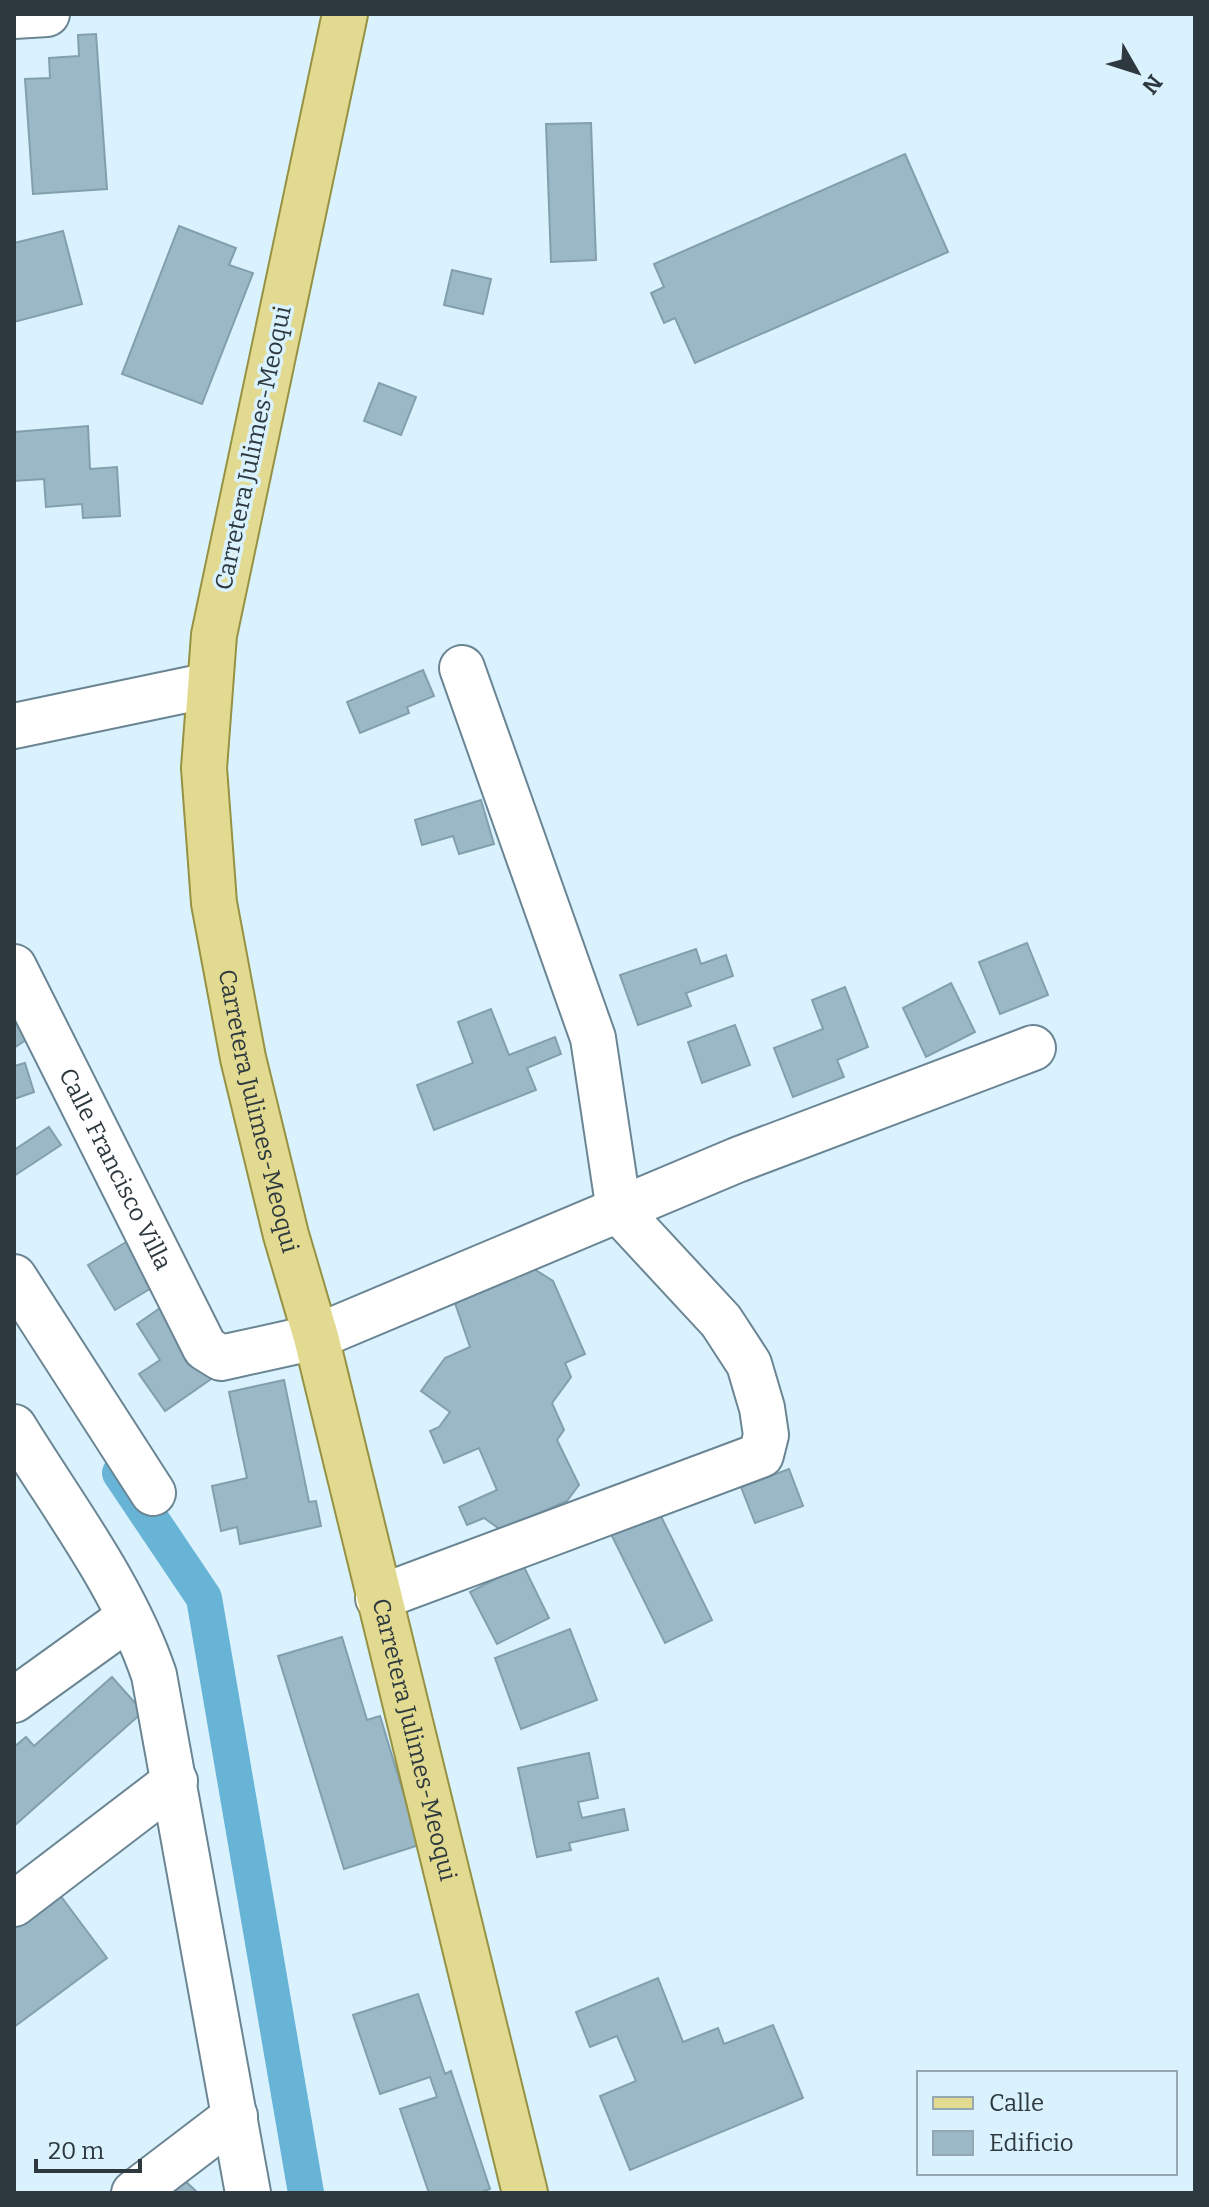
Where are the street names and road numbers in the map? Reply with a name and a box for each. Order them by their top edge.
street label: Carretera Julimes-Meoqui [209,303,297,593]
street label: Carretera Julimes-Meoqui [213,967,304,1256]
street label: Calle Francisco Villa [53,1064,177,1274]
street label: Carretera Julimes-Meoqui [366,1595,462,1884]

